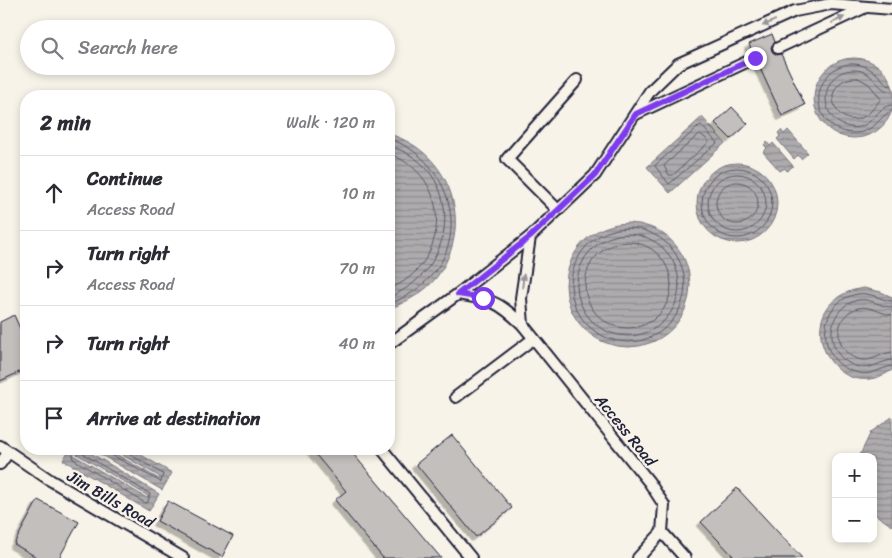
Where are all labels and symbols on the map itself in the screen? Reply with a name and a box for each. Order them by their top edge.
one-way arrow [831,16,845,24]
one-way arrow [762,19,776,27]
route end [744,47,767,70]
one-way arrow [519,273,527,289]
route start [472,287,495,310]
street label: Access Road [587,386,666,474]
street label: Jim Bills Road [61,462,162,537]

